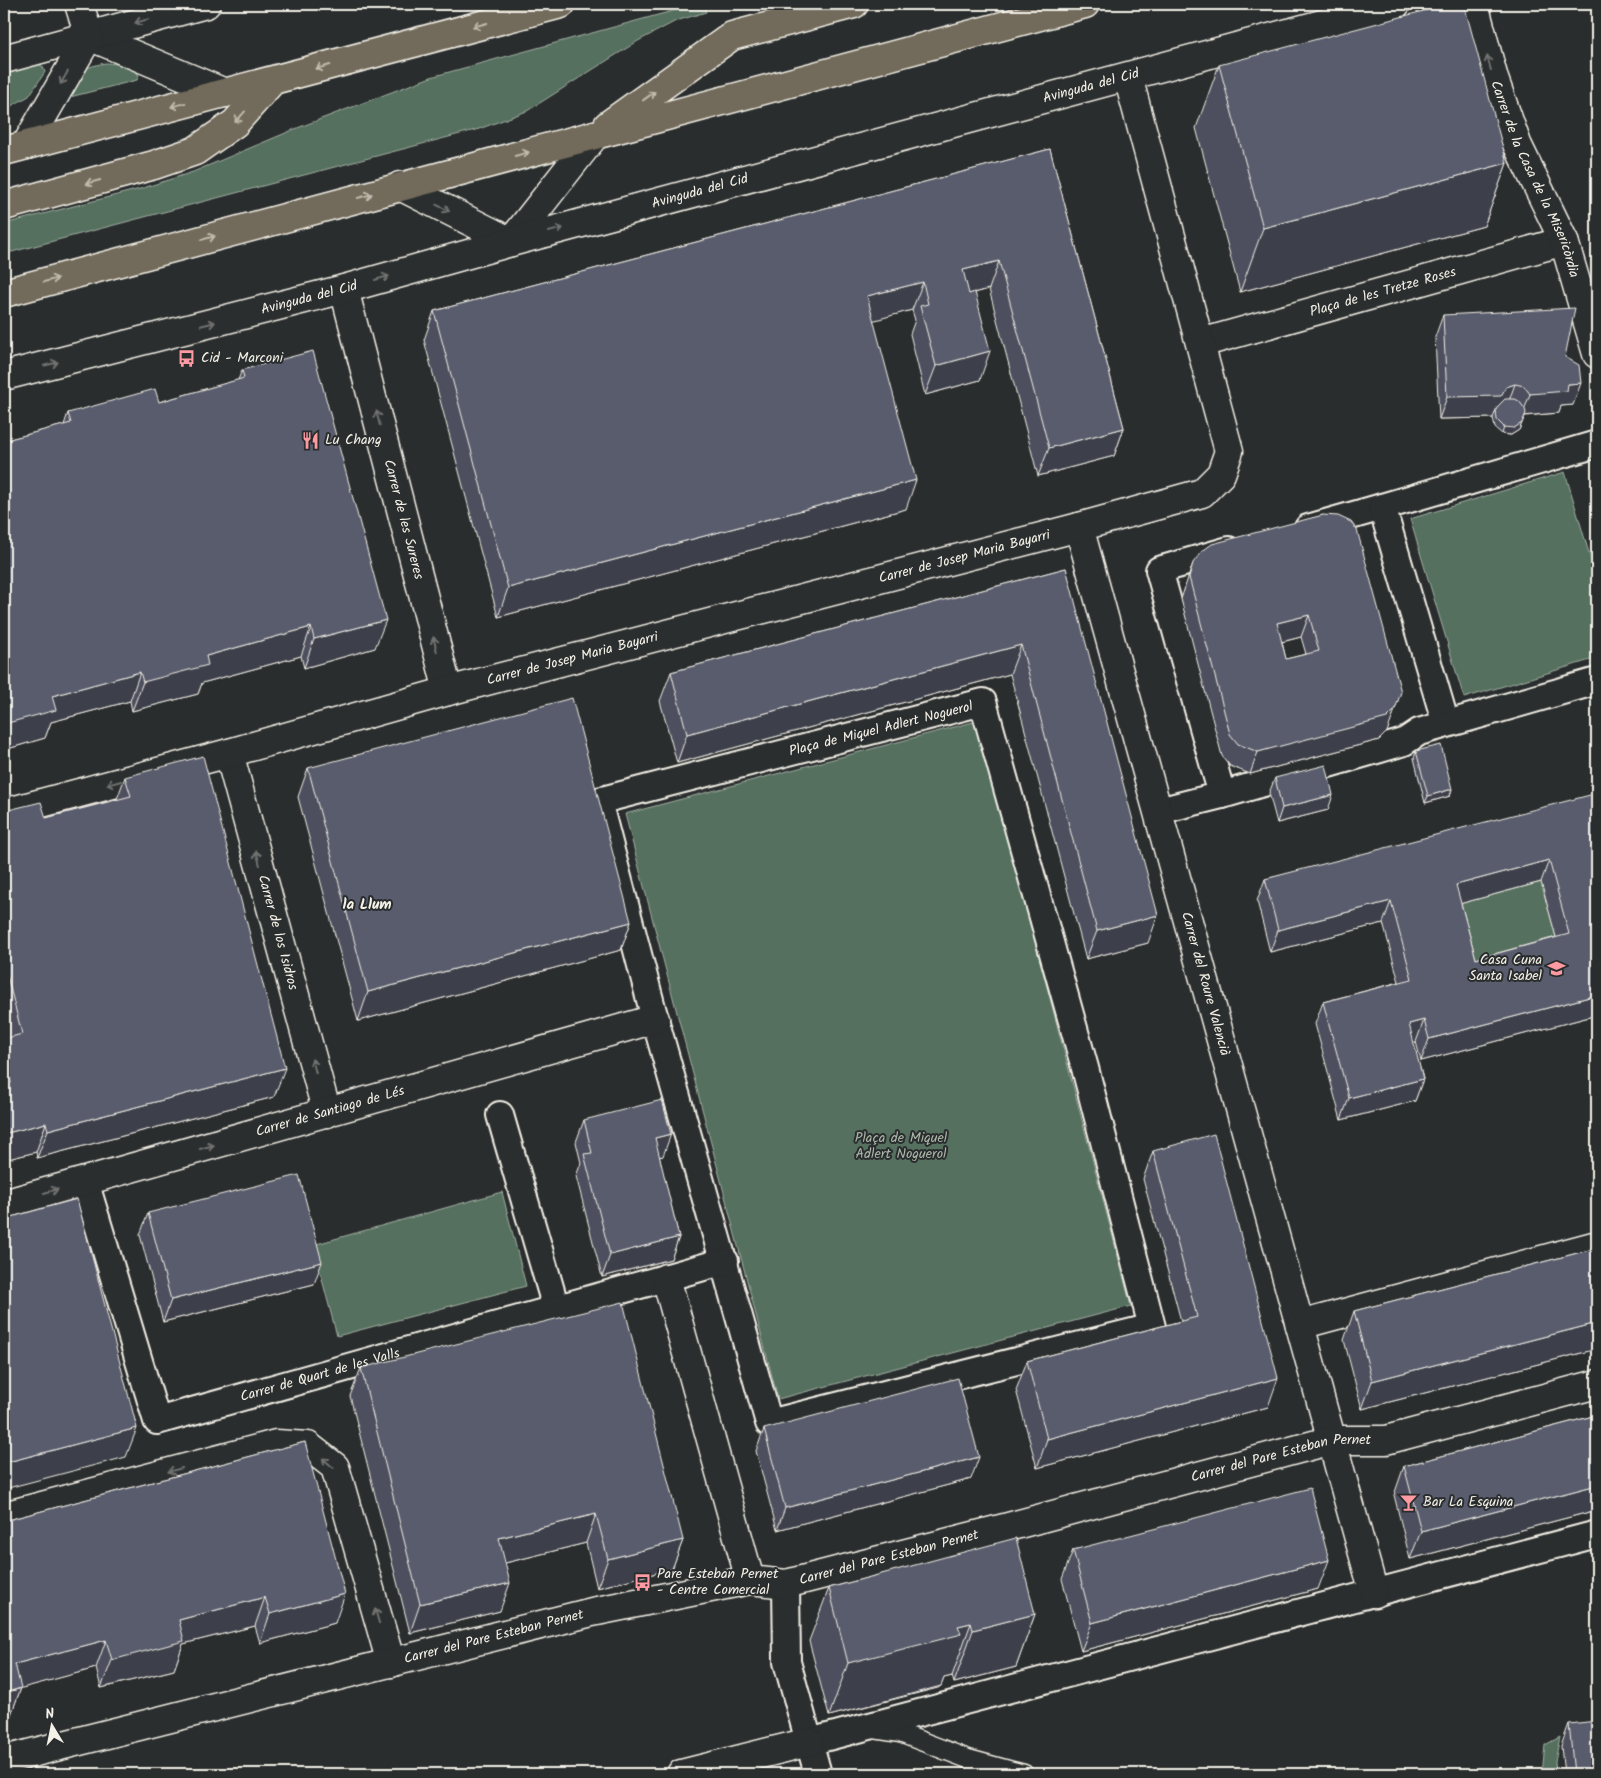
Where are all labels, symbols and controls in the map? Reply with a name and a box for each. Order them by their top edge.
one-way arrow [134,17,150,27]
one-way arrow [473,21,489,31]
one-way arrow [1484,55,1494,71]
street label: Avinguda del Cid [1040,62,1143,110]
one-way arrow [316,63,332,72]
one-way arrow [59,71,69,85]
street label: Carrer de la Casa de la Misericòrdia [1484,78,1585,280]
one-way arrow [641,91,655,101]
one-way arrow [170,101,186,111]
one-way arrow [234,111,245,124]
one-way arrow [513,149,529,158]
street label: Avinguda del Cid [649,167,751,215]
one-way arrow [86,177,102,187]
one-way arrow [356,191,372,200]
one-way arrow [436,203,451,213]
one-way arrow [547,225,563,234]
one-way arrow [199,233,215,242]
street label: Plaça de les Tretze Roses [1307,261,1459,323]
one-way arrow [374,273,390,282]
street label: Avinguda del Cid [259,274,361,321]
one-way arrow [42,275,58,285]
one-way arrow [200,318,216,328]
place label: Cid - Marconi [201,347,284,369]
bus stop icon: Cid - Marconi [177,348,197,368]
one-way arrow [42,359,58,368]
one-way arrow [373,411,382,427]
place label: Lu Chang [325,429,382,451]
restaurant icon: Lu Chang [301,430,321,450]
street label: Carrer de les Sureres [378,457,430,582]
street label: Carrer de Josep Maria Bayarri [876,524,1053,590]
street label: Carrer de Josep Maria Bayarri [484,626,661,691]
one-way arrow [430,636,440,652]
street label: Plaça de Miquel Adlert Noguerol [787,695,976,763]
one-way arrow [107,779,123,789]
one-way arrow [253,851,262,867]
street label: Carrer de los Isidros [252,872,304,993]
district label: la Llum [342,893,392,917]
street label: Carrer del Roure Valencià [1175,909,1236,1059]
place label: Casa Cuna Santa Isabel [1469,949,1543,987]
school or university icon: Casa Cuna Santa Isabel [1546,958,1566,978]
one-way arrow [309,1058,319,1074]
street label: Carrer de Santiago de Lés [253,1080,407,1143]
park label: Plaça de Miquel Adlert Noguerol [855,1127,948,1165]
one-way arrow [199,1141,215,1151]
one-way arrow [42,1186,58,1196]
street label: Carrer de Quart de les Valls [238,1342,402,1408]
street label: Carrer del Pare Esteban Pernet [1188,1429,1371,1488]
one-way arrow [322,1457,335,1468]
one-way arrow [168,1466,184,1476]
place label: Bar La Esquina [1423,1491,1513,1513]
bar icon: Bar La Esquina [1399,1492,1419,1512]
street label: Carrer del Pare Esteban Pernet [797,1524,982,1591]
place label: Pare Esteban Pernet - Centre Comercial [657,1563,779,1601]
bus stop icon: Pare Esteban Pernet - Centre Comercial [633,1572,653,1592]
street label: Carrer del Pare Esteban Pernet [401,1603,587,1670]
one-way arrow [372,1608,382,1624]
north arrow [28,1700,78,1750]
text: N [44,1703,56,1726]

